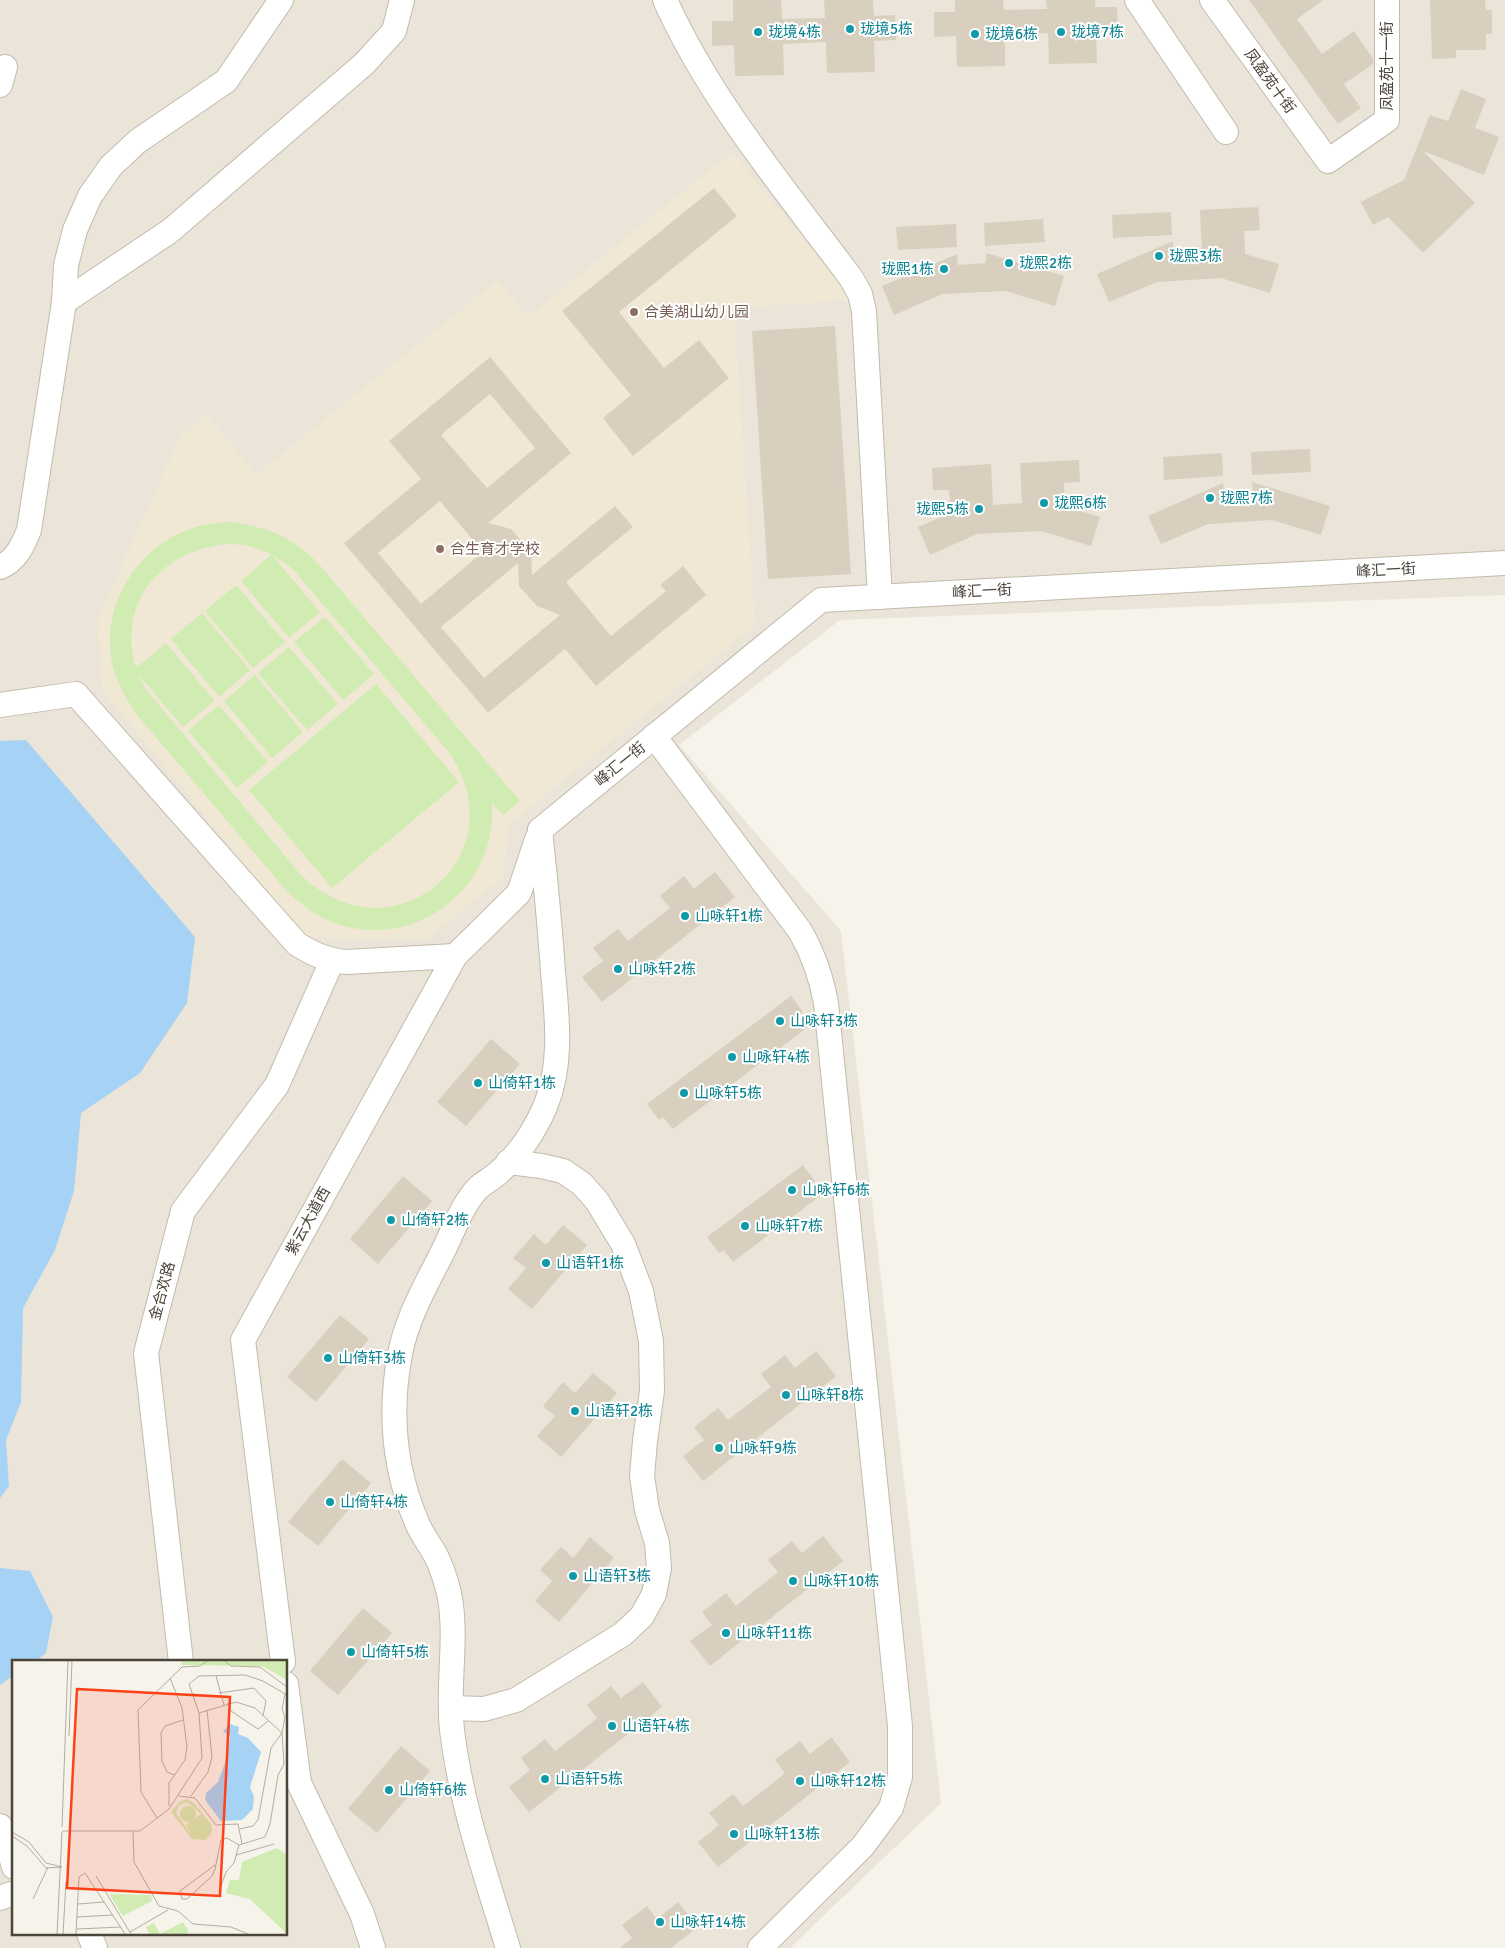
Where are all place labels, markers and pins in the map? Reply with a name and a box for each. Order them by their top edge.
place label: 珑境5栋 [860,20,913,38]
place label: 珑境4栋 [768,23,821,41]
marker: 珑境5栋 [844,23,856,35]
place label: 珑境7栋 [1071,23,1124,41]
place label: 珑境6栋 [985,25,1038,43]
marker: 珑境4栋 [752,26,764,38]
marker: 珑境7栋 [1055,26,1067,38]
marker: 珑境6栋 [969,28,981,40]
place label: 珑熙3栋 [1169,247,1222,265]
marker: 珑熙3栋 [1153,250,1165,262]
place label: 珑熙2栋 [1019,254,1072,272]
marker: 珑熙2栋 [1003,257,1015,269]
place label: 珑熙1栋 [881,260,934,278]
marker: 珑熙1栋 [938,263,950,275]
place label: 合美湖山幼儿园 [644,303,749,321]
marker: 合美湖山幼儿园 [628,306,640,318]
place label: 珑熙7栋 [1220,489,1273,507]
marker: 珑熙7栋 [1204,492,1216,504]
place label: 珑熙6栋 [1054,494,1107,512]
marker: 珑熙6栋 [1038,497,1050,509]
place label: 珑熙5栋 [916,500,969,518]
marker: 珑熙5栋 [973,503,985,515]
place label: 合生育才学校 [450,540,540,558]
marker: 合生育才学校 [434,543,446,555]
place label: 山咏轩1栋 [695,907,763,925]
marker: 山咏轩1栋 [679,910,691,922]
place label: 山咏轩2栋 [628,960,696,978]
marker: 山咏轩2栋 [612,963,624,975]
place label: 山咏轩3栋 [790,1012,858,1030]
marker: 山咏轩3栋 [774,1015,786,1027]
place label: 山咏轩4栋 [742,1048,810,1066]
marker: 山咏轩4栋 [726,1051,738,1063]
place label: 山倚轩1栋 [488,1074,556,1092]
marker: 山倚轩1栋 [472,1077,484,1089]
place label: 山咏轩5栋 [694,1084,762,1102]
marker: 山咏轩5栋 [678,1087,690,1099]
place label: 山咏轩6栋 [802,1181,870,1199]
marker: 山咏轩6栋 [786,1184,798,1196]
place label: 山倚轩2栋 [401,1211,469,1229]
marker: 山倚轩2栋 [385,1214,397,1226]
place label: 山咏轩7栋 [755,1217,823,1235]
marker: 山咏轩7栋 [739,1220,751,1232]
place label: 山语轩1栋 [556,1254,624,1272]
marker: 山语轩1栋 [540,1257,552,1269]
place label: 山倚轩3栋 [338,1349,406,1367]
marker: 山倚轩3栋 [322,1352,334,1364]
place label: 山咏轩8栋 [796,1386,864,1404]
marker: 山咏轩8栋 [780,1389,792,1401]
place label: 山语轩2栋 [585,1402,653,1420]
marker: 山语轩2栋 [569,1405,581,1417]
place label: 山咏轩9栋 [729,1439,797,1457]
marker: 山咏轩9栋 [713,1442,725,1454]
place label: 山倚轩4栋 [340,1493,408,1511]
marker: 山倚轩4栋 [324,1496,336,1508]
place label: 山语轩3栋 [583,1567,651,1585]
marker: 山语轩3栋 [567,1570,579,1582]
place label: 山咏轩10栋 [803,1572,879,1590]
marker: 山咏轩10栋 [787,1575,799,1587]
place label: 山咏轩11栋 [736,1624,812,1642]
marker: 山咏轩11栋 [720,1627,732,1639]
place label: 山倚轩5栋 [361,1643,429,1661]
marker: 山倚轩5栋 [345,1646,357,1658]
place label: 山语轩4栋 [622,1717,690,1735]
marker: 山语轩4栋 [606,1720,618,1732]
place label: 山语轩5栋 [555,1770,623,1788]
place label: 山咏轩12栋 [810,1772,886,1790]
marker: 山语轩5栋 [539,1773,551,1785]
marker: 山咏轩12栋 [794,1775,806,1787]
place label: 山倚轩6栋 [399,1781,467,1799]
marker: 山倚轩6栋 [383,1784,395,1796]
place label: 山咏轩13栋 [744,1825,820,1843]
marker: 山咏轩13栋 [728,1828,740,1840]
place label: 山咏轩14栋 [670,1913,746,1931]
marker: 山咏轩14栋 [654,1916,666,1928]

